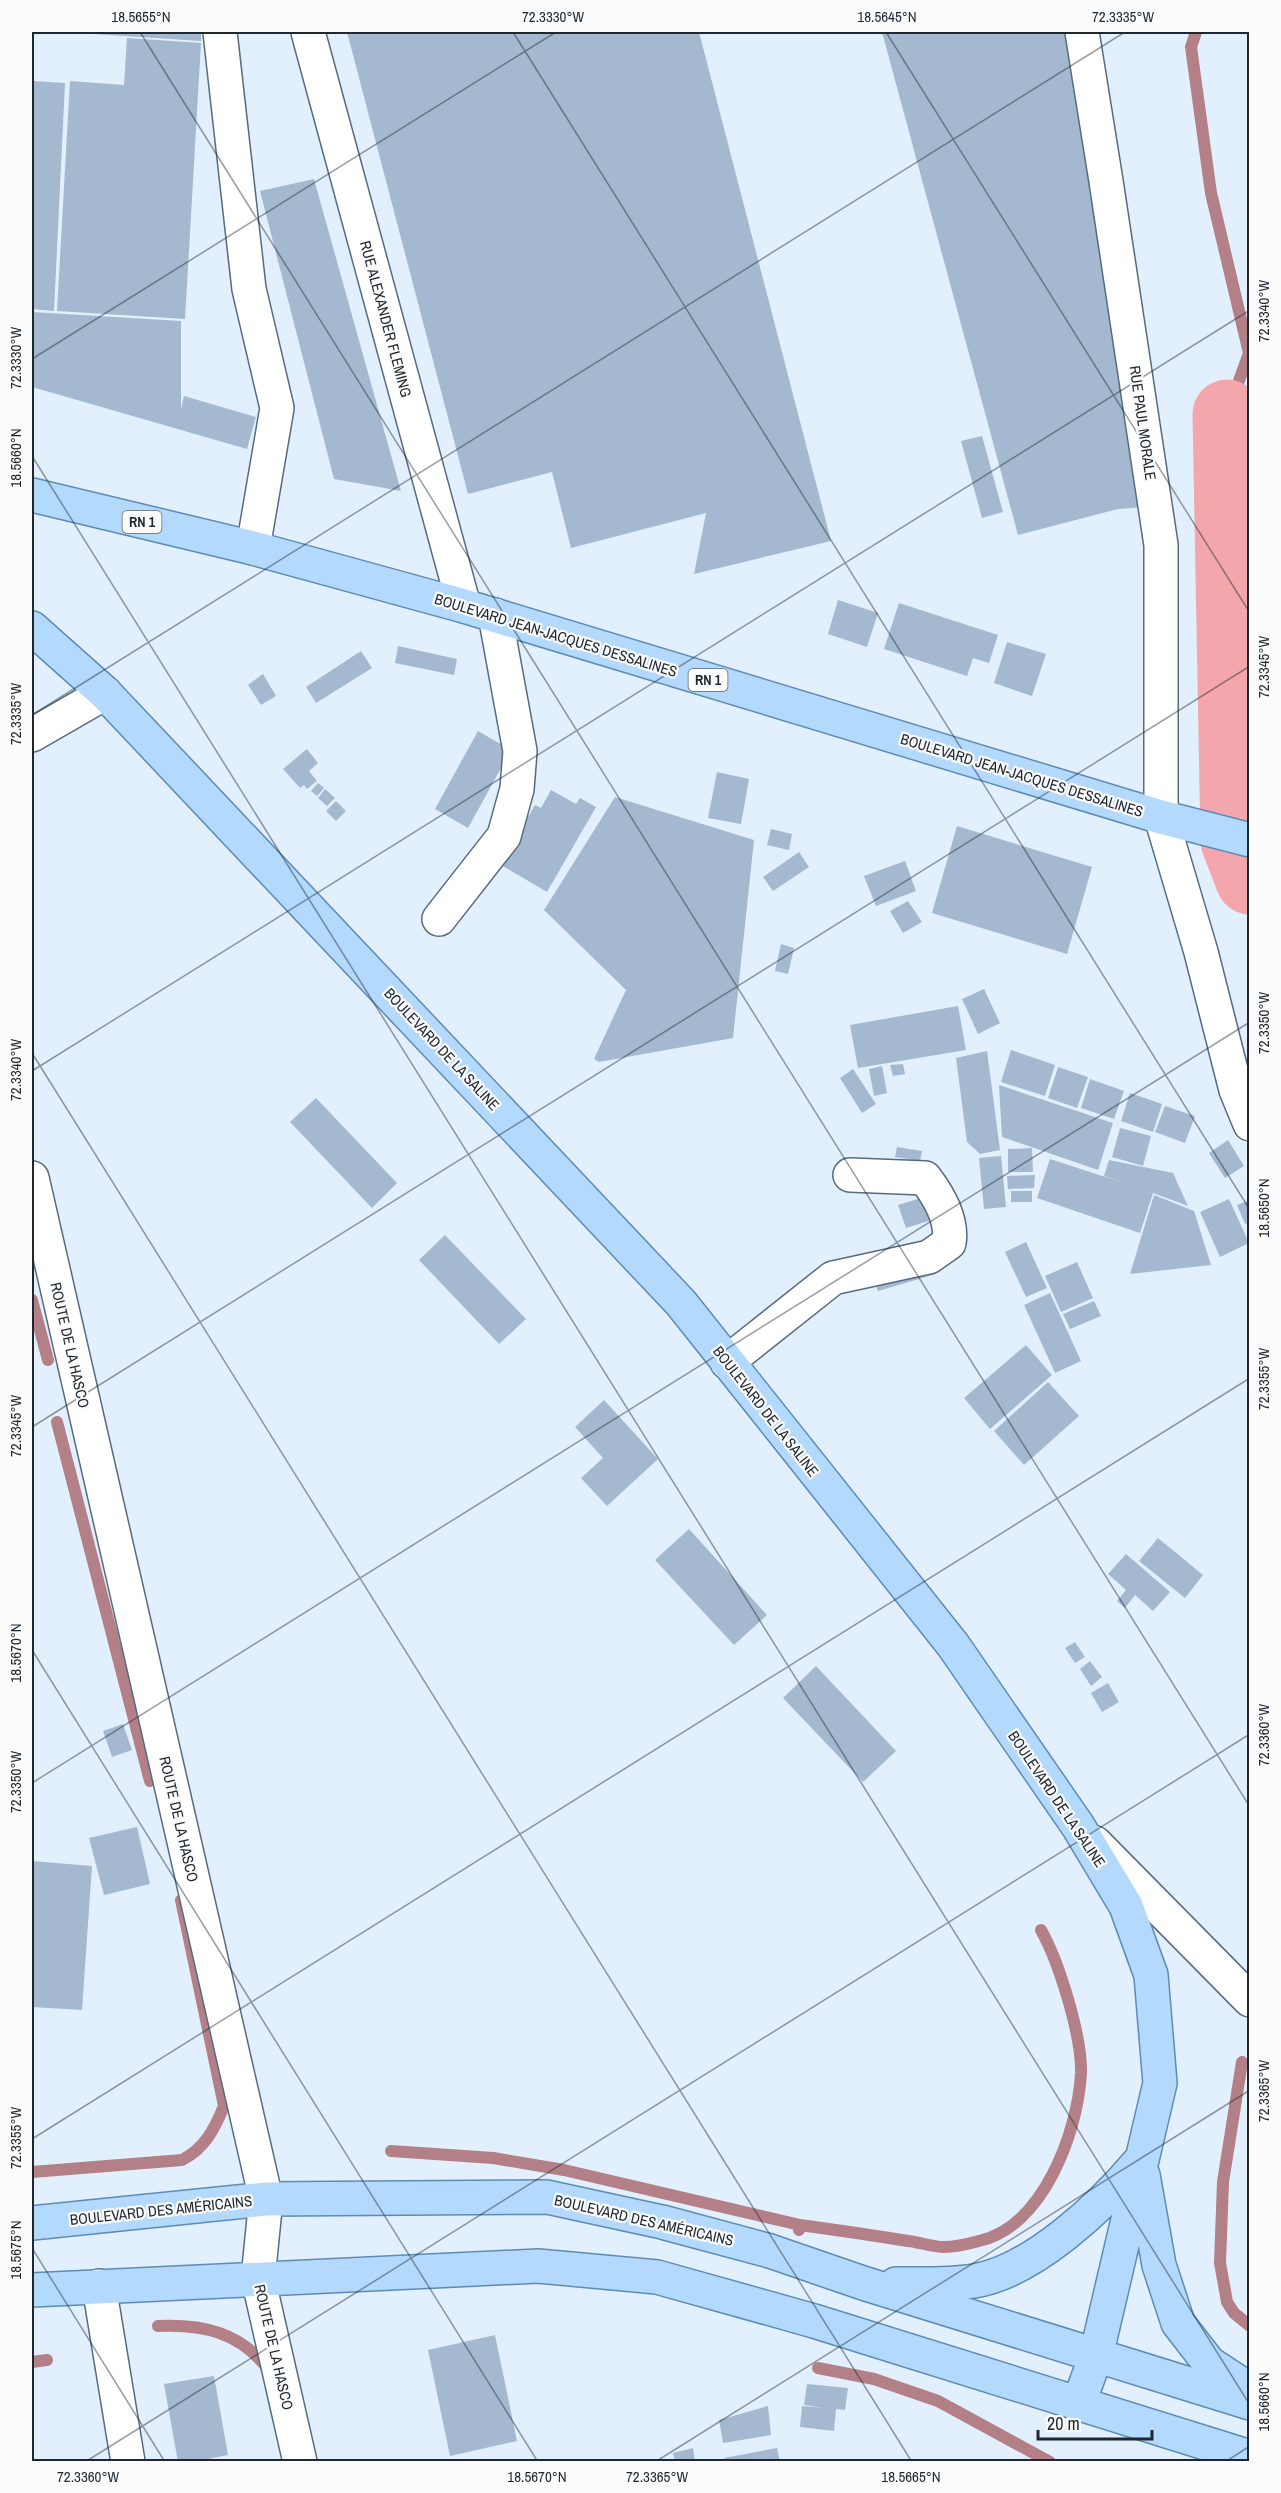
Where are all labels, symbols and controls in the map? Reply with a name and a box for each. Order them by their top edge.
text: 18.5655°N [111,6,171,27]
text: 72.3330°W [522,6,584,27]
text: 18.5645°N [857,6,917,27]
text: 72.3335°W [1092,6,1154,27]
street label: RUE ALEXANDER FLEMING [355,238,417,400]
text: 72.3340°W [1253,280,1274,342]
text: 72.3330°W [5,327,26,389]
street label: RUE PAUL MORALE [1125,364,1161,482]
text: 18.5660°N [5,428,26,488]
road number: RN 1 [122,511,162,533]
street label: BOULEVARD JEAN-JACQUES DESSALINES [432,588,680,682]
text: 72.3345°W [1253,636,1274,698]
road number: RN 1 [688,669,728,691]
text: 72.3335°W [5,683,26,745]
street label: BOULEVARD JEAN-JACQUES DESSALINES [898,728,1146,822]
street label: BOULEVARD DE LA SALINE [380,983,504,1115]
text: 72.3350°W [1253,992,1274,1054]
text: 72.3340°W [5,1039,26,1101]
text: 18.5650°N [1253,1178,1274,1238]
street label: ROUTE DE LA HASCO [45,1280,95,1410]
street label: BOULEVARD DE LA SALINE [708,1341,824,1481]
text: 72.3355°W [1253,1348,1274,1410]
text: 72.3345°W [5,1395,26,1457]
text: 18.5670°N [5,1623,26,1683]
text: 72.3360°W [1253,1704,1274,1766]
street label: BOULEVARD DE LA SALINE [1003,1727,1111,1871]
text: 72.3350°W [5,1751,26,1813]
street label: ROUTE DE LA HASCO [154,1754,204,1884]
text: 72.3365°W [1253,2060,1274,2122]
text: 72.3355°W [5,2107,26,2169]
street label: BOULEVARD DES AMÉRICAINS [552,2189,736,2251]
street label: BOULEVARD DES AMÉRICAINS [69,2190,253,2230]
text: 18.5675°N [5,2220,26,2280]
street label: ROUTE DE LA HASCO [249,2282,299,2412]
text: 18.5660°N [1253,2372,1274,2432]
scale bar [1038,2403,1152,2441]
text: 20 m [1047,2411,1080,2436]
text: 72.3360°W [57,2466,119,2487]
text: 18.5670°N [507,2466,567,2487]
text: 72.3365°W [626,2466,688,2487]
text: 18.5665°N [881,2466,941,2487]

